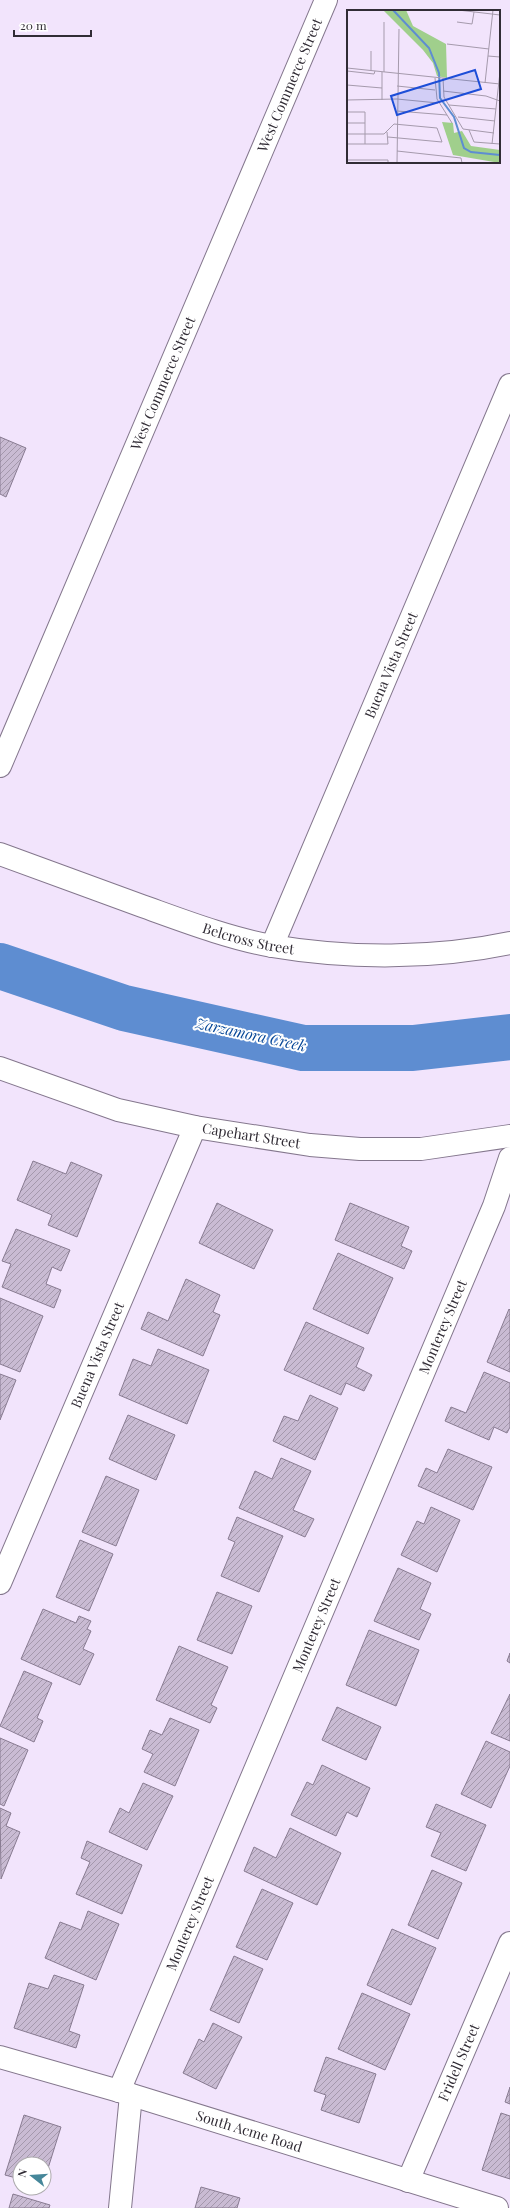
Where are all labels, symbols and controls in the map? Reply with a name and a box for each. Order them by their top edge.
inset map [347,10,500,163]
scale bar [14,12,91,38]
street label: West Commerce Street [252,14,327,156]
text: 20 m [20,17,47,33]
street label: West Commerce Street [125,312,200,454]
street label: Buena Vista Street [360,608,422,721]
street label: Belcross Street [200,918,297,958]
water label: Zarzamora Creek [193,1012,308,1056]
street label: Capehart Street [201,1118,303,1153]
street label: Monterey Street [414,1276,471,1377]
street label: Buena Vista Street [66,1298,129,1411]
street label: Monterey Street [288,1574,345,1675]
street label: Monterey Street [161,1872,218,1973]
street label: Fridell Street [433,2020,484,2104]
street label: South Acme Road [194,2105,305,2156]
north arrow [12,2156,52,2196]
text: N [14,2167,30,2179]

